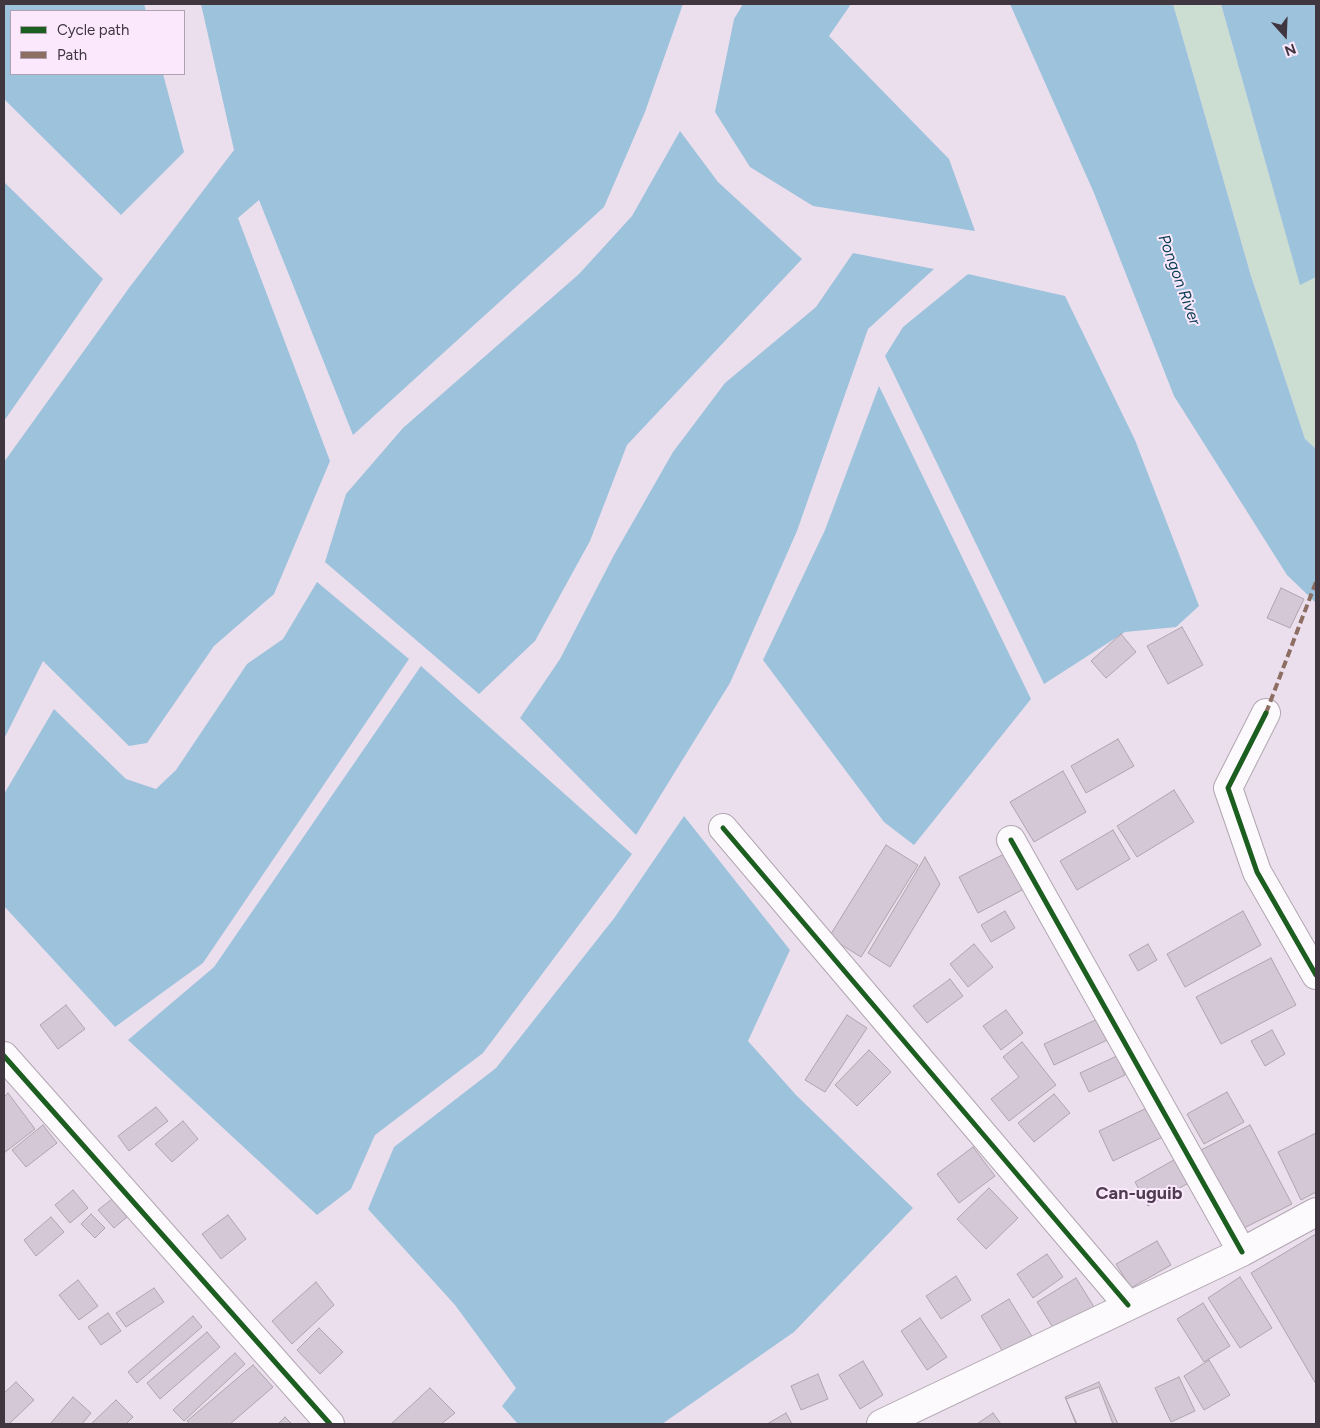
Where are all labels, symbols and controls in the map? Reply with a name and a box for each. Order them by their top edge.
legend [10,10,185,75]
north arrow [1260,10,1310,60]
text: Cycle path [57,21,129,39]
text: N [1282,40,1298,59]
text: Path [57,46,87,64]
water label: Pongon River [1154,232,1204,328]
district label: Can-uguib [1096,1183,1182,1205]

